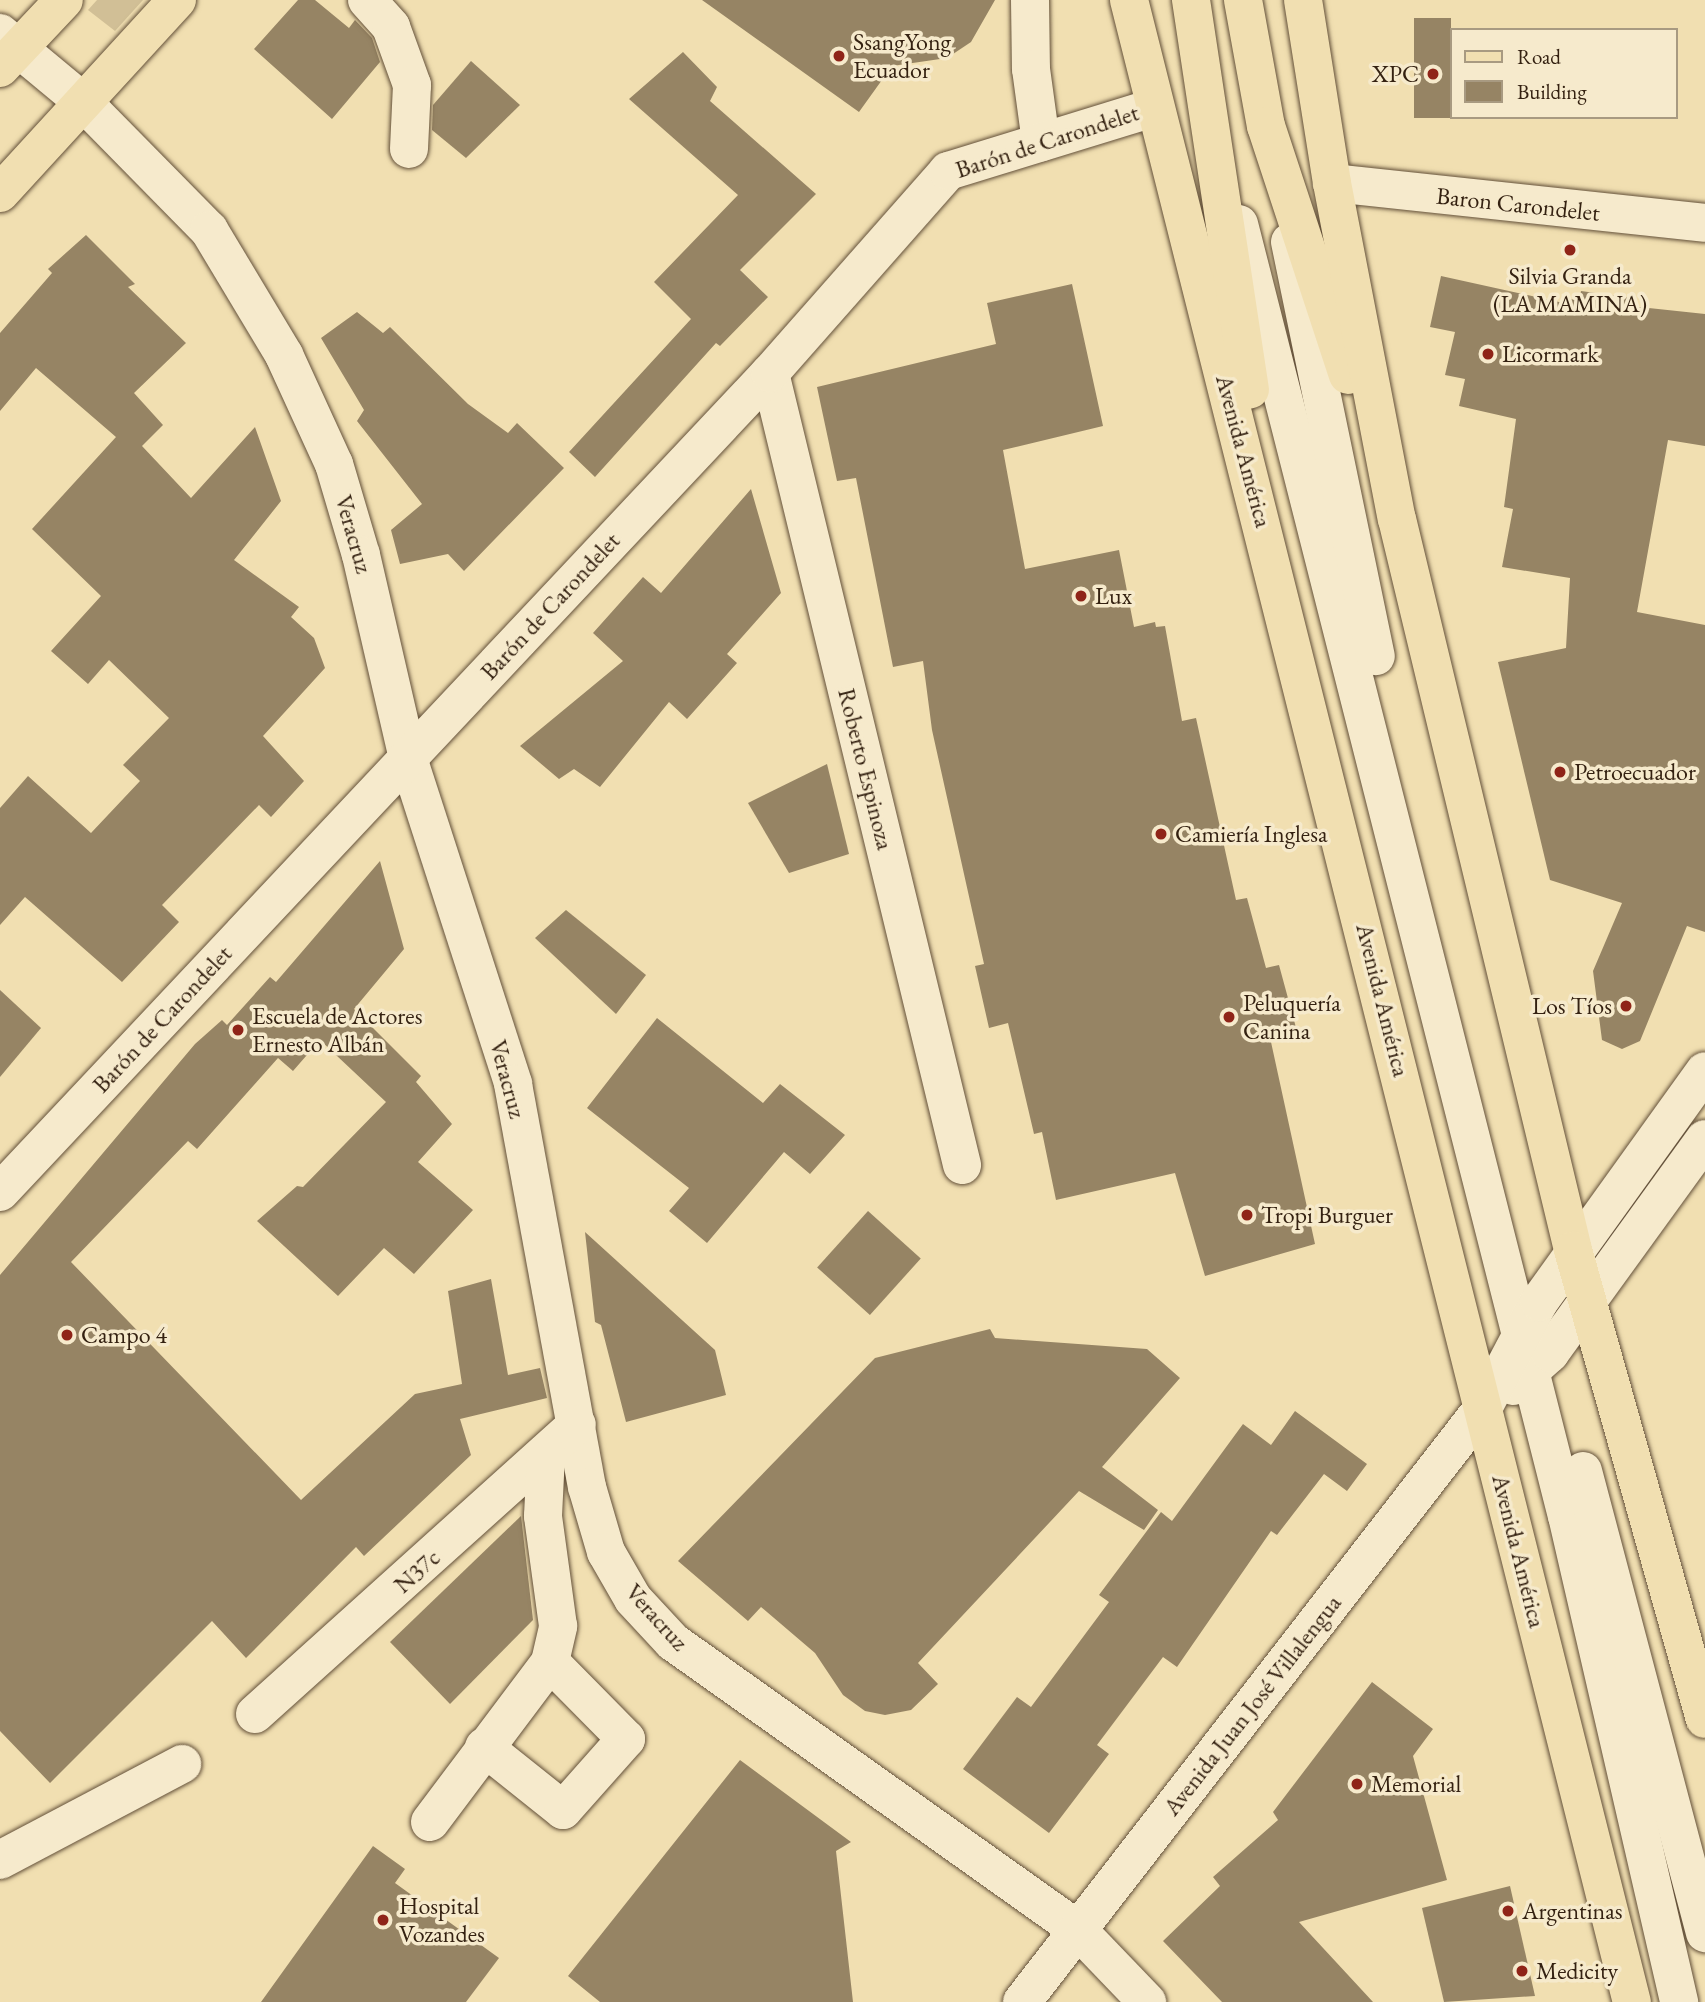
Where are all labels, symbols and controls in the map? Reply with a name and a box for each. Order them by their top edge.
place label: SsangYong Ecuador [853,28,951,84]
legend [1450,28,1677,119]
text: Road [1517,43,1561,70]
marker: SsangYong Ecuador [831,48,847,64]
place label: XPC [1372,60,1419,88]
marker: XPC [1425,66,1441,82]
text: Building [1517,78,1587,105]
street label: Barón de Carondelet [952,98,1142,184]
street label: Baron Carondelet [1435,181,1601,227]
marker: Silvia Granda (LA MAMINA) [1562,242,1578,258]
place label: Silvia Granda (LA MAMINA) [1493,262,1647,318]
place label: Licormark [1502,340,1599,368]
marker: Licormark [1480,346,1496,362]
street label: Avenida América [1210,372,1278,530]
street label: Veracruz [329,492,379,576]
street label: Barón de Carondelet [474,526,626,686]
place label: Lux [1095,582,1132,610]
marker: Lux [1073,588,1089,604]
street label: Roberto Espinoza [832,685,900,853]
place label: Petroecuador [1574,758,1696,786]
marker: Petroecuador [1552,764,1568,780]
place label: Camiería Inglesa [1175,820,1328,848]
marker: Camiería Inglesa [1153,826,1169,842]
street label: Avenida América [1350,920,1416,1080]
street label: Barón de Carondelet [86,939,238,1099]
place label: Peluquería Canina [1243,989,1341,1045]
place label: Los Tíos [1532,992,1612,1020]
marker: Los Tíos [1618,998,1634,1014]
place label: Escuela de Actores Ernesto Albán [252,1002,422,1058]
marker: Peluquería Canina [1221,1009,1237,1025]
marker: Escuela de Actores Ernesto Albán [230,1022,246,1038]
street label: Veracruz [484,1037,532,1121]
place label: Tropi Burguer [1261,1201,1393,1229]
marker: Tropi Burguer [1239,1207,1255,1223]
place label: Campo 4 [81,1321,167,1349]
marker: Campo 4 [59,1327,75,1343]
street label: Avenida América [1486,1471,1552,1631]
street label: N37c [388,1543,446,1599]
street label: Veracruz [620,1578,694,1656]
street label: Avenida Juan José Villalengua [1157,1589,1347,1821]
place label: Memorial [1371,1770,1461,1798]
marker: Memorial [1349,1776,1365,1792]
place label: Hospital Vozandes [399,1892,485,1948]
place label: Argentinas [1522,1897,1623,1925]
marker: Argentinas [1500,1903,1516,1919]
marker: Hospital Vozandes [373,1910,393,1930]
place label: Medicity [1536,1957,1618,1985]
marker: Medicity [1514,1963,1530,1979]

